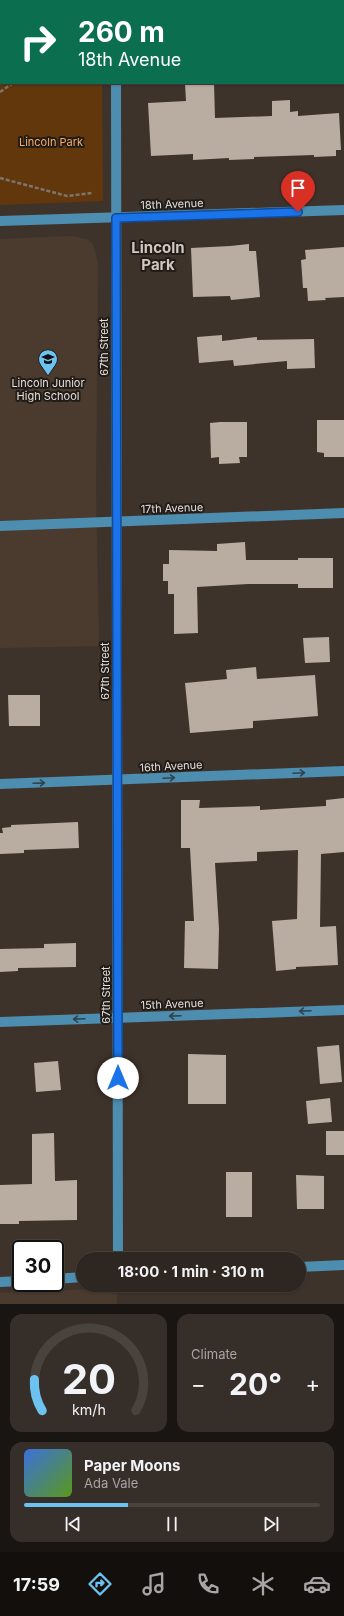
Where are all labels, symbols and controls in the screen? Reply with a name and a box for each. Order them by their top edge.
text: 260 m [78,15,165,49]
icon: right [12,16,64,68]
text: 18th Avenue [78,49,181,70]
park label: Lincoln Park [19,135,83,149]
pin [281,171,315,212]
icon: arrive [287,177,309,199]
street label: 18th Avenue [140,196,204,212]
district label: Lincoln Park [131,238,185,274]
street label: 67th Street [97,318,111,376]
school or university icon: Lincoln Junior High School [37,348,59,376]
place label: Lincoln Junior High School [11,376,85,403]
street label: 17th Avenue [141,500,203,516]
street label: 67th Street [98,642,112,700]
street label: 16th Avenue [139,757,203,775]
one-way arrow [292,769,305,776]
one-way arrow [162,775,175,782]
one-way arrow [32,779,45,787]
street label: 67th Street [99,966,113,1024]
street label: 15th Avenue [140,996,204,1012]
one-way arrow [299,1007,312,1015]
one-way arrow [169,1012,182,1019]
one-way arrow [73,1015,86,1023]
position arrow [97,1057,139,1099]
speed limit sign: 30 [12,1240,64,1292]
text: 18:00 · 1 min · 310 m [118,1262,264,1281]
text: Climate [191,1346,237,1362]
text: 20 [61,1354,116,1404]
text: 20° [229,1366,282,1402]
text: − [191,1371,206,1397]
text: + [305,1371,320,1397]
text: km/h [72,1401,105,1418]
text: Paper Moons [84,1456,180,1475]
text: Ada Vale [84,1475,138,1491]
icon: previous [62,1513,84,1535]
icon: pause [161,1513,183,1535]
icon: next [260,1513,282,1535]
icon: directions [86,1570,114,1598]
icon: music [140,1570,168,1598]
icon: phone [194,1570,222,1598]
icon: climate [249,1570,277,1598]
icon: car [303,1570,331,1598]
text: 17:59 [13,1574,60,1595]

